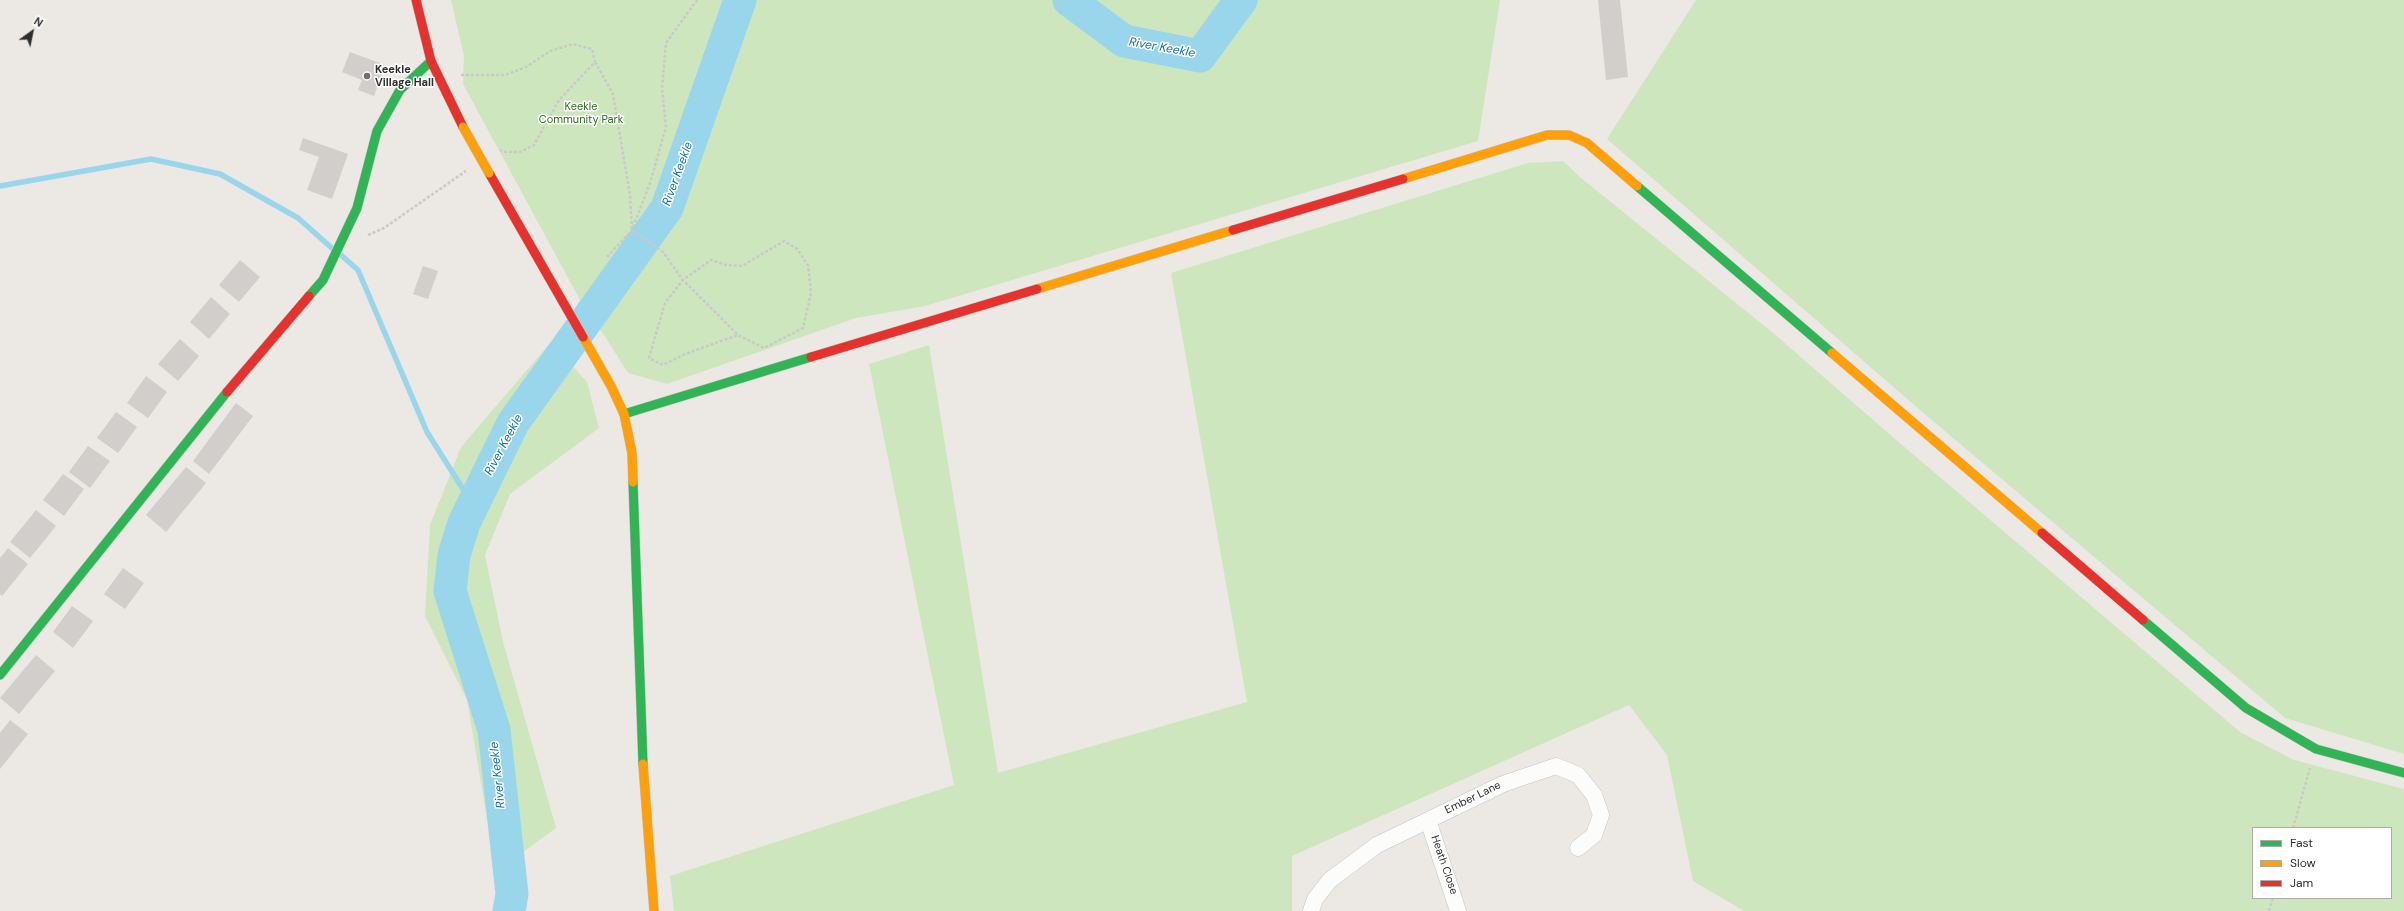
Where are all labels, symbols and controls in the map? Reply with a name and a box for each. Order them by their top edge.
north arrow [12,12,52,52]
text: N [31,14,46,30]
water label: River Keekle [1128,35,1196,61]
place label: Keekle Village Hall [375,63,434,89]
marker: Keekle Village Hall [362,71,372,81]
park label: Keekle Community Park [539,100,623,126]
water label: River Keekle [660,140,696,208]
water label: River Keekle [482,412,526,478]
water label: River Keekle [487,741,509,809]
street label: Ember Lane [1443,779,1503,817]
legend [2252,827,2392,899]
street label: Heath Close [1428,834,1460,896]
text: Fast [2290,835,2313,851]
text: Slow [2290,855,2316,871]
text: Jam [2290,875,2313,891]

